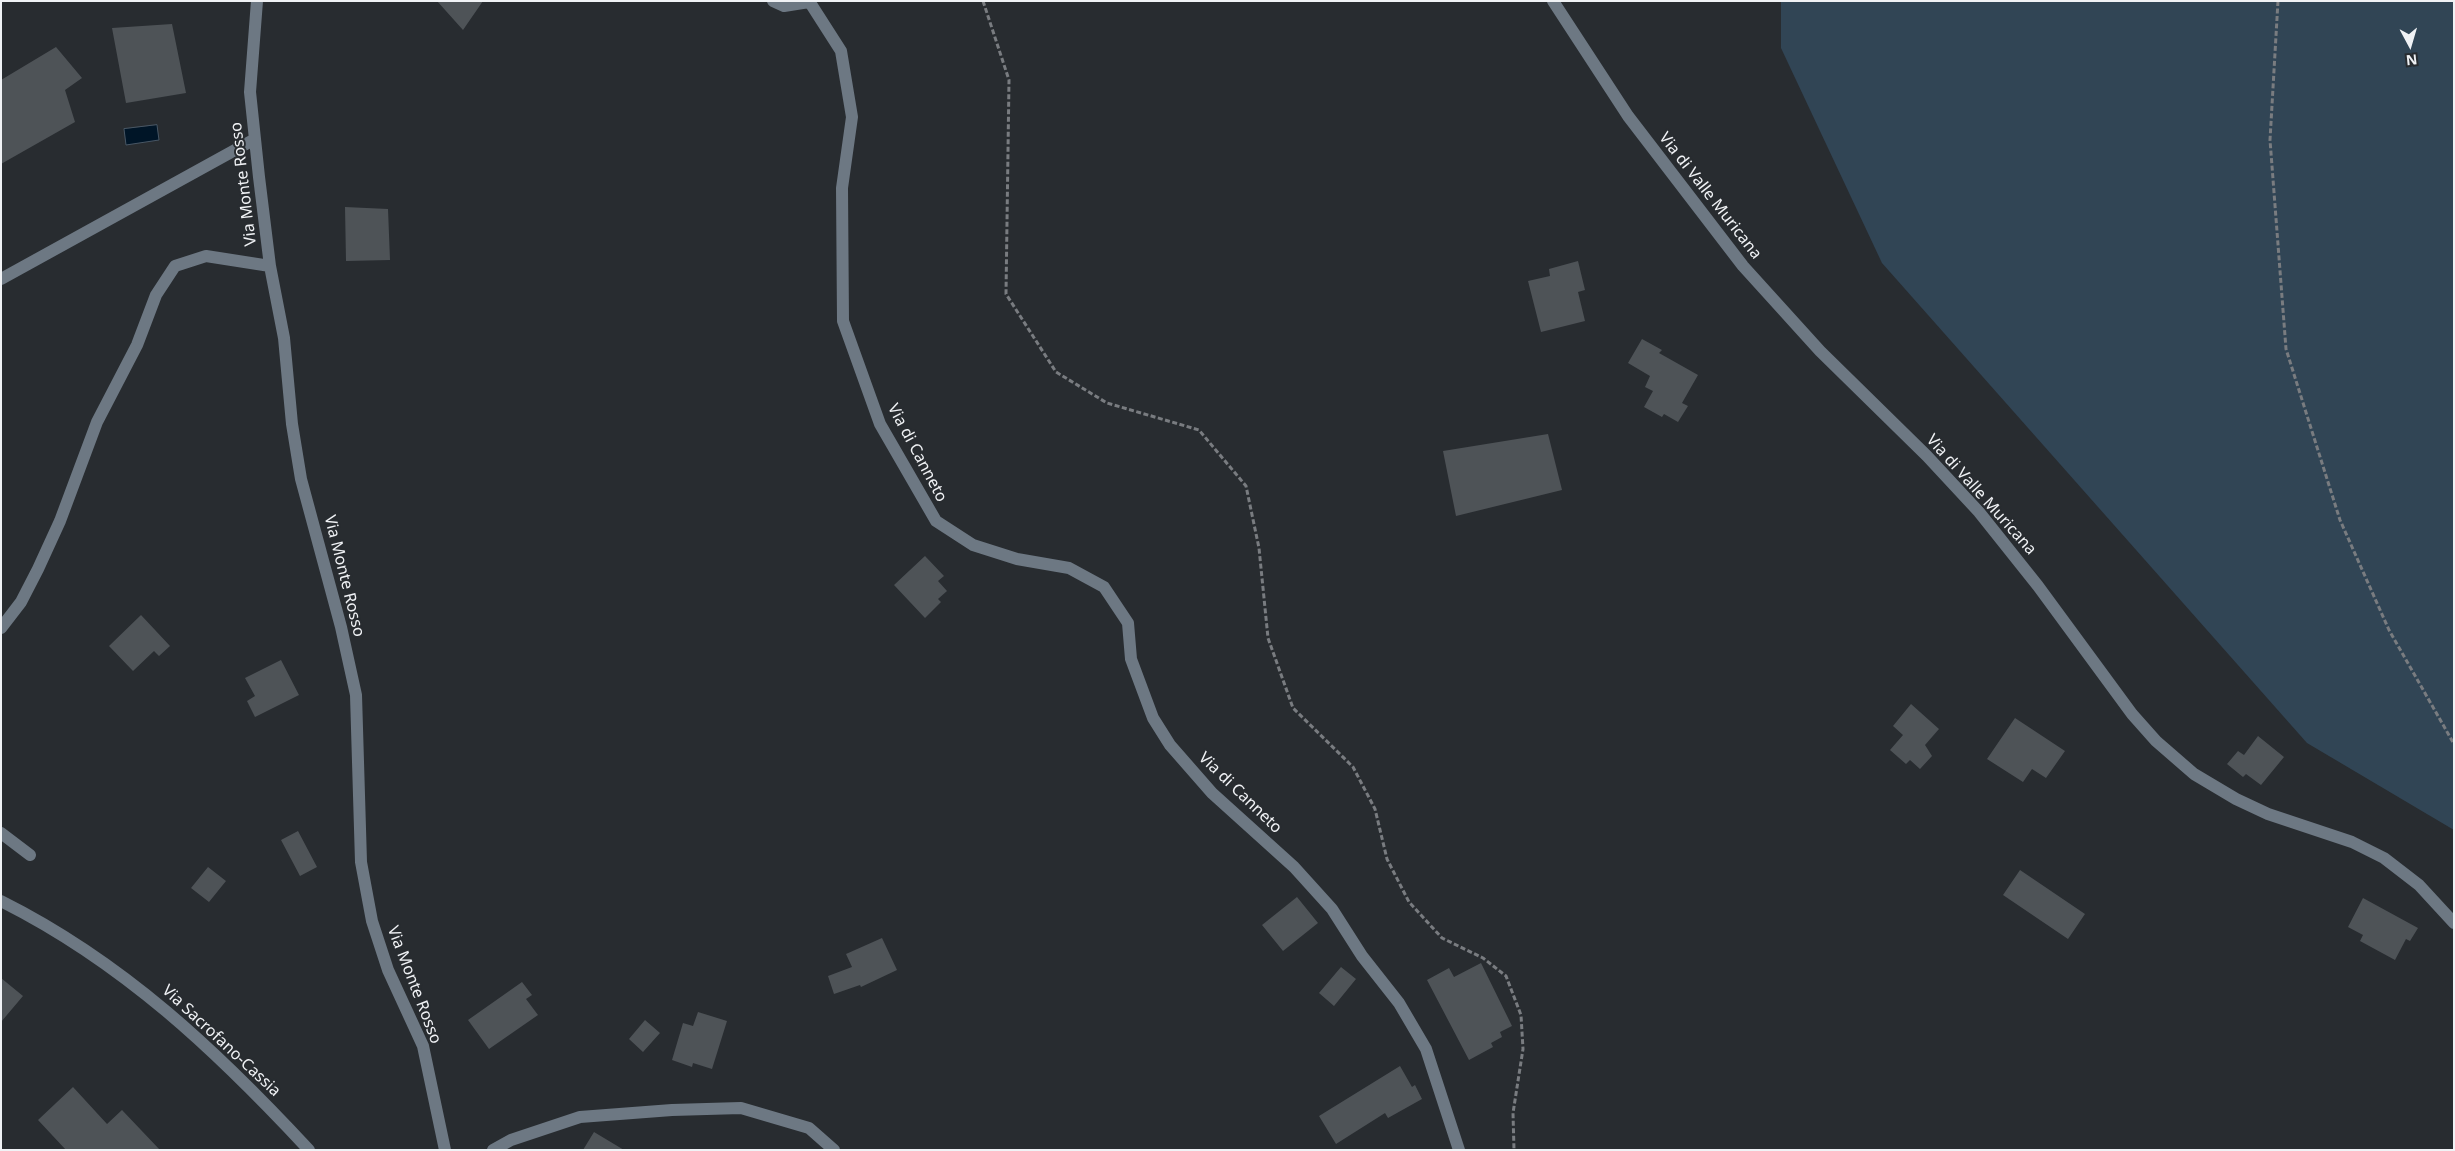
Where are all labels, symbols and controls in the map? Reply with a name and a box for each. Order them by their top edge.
north arrow [2385,20,2435,70]
text: N [2405,50,2418,70]
street label: Via Monte Rosso [227,121,261,247]
street label: Via di Valle Muricana [1655,129,1765,263]
street label: Via di Canneto [883,401,951,505]
street label: Via di Valle Muricana [1922,431,2040,559]
street label: Via Monte Rosso [320,513,368,639]
street label: Via di Canneto [1194,748,1286,838]
street label: Via Monte Rosso [383,923,445,1047]
street label: Via Sacrofano-Cassia [158,981,284,1101]

